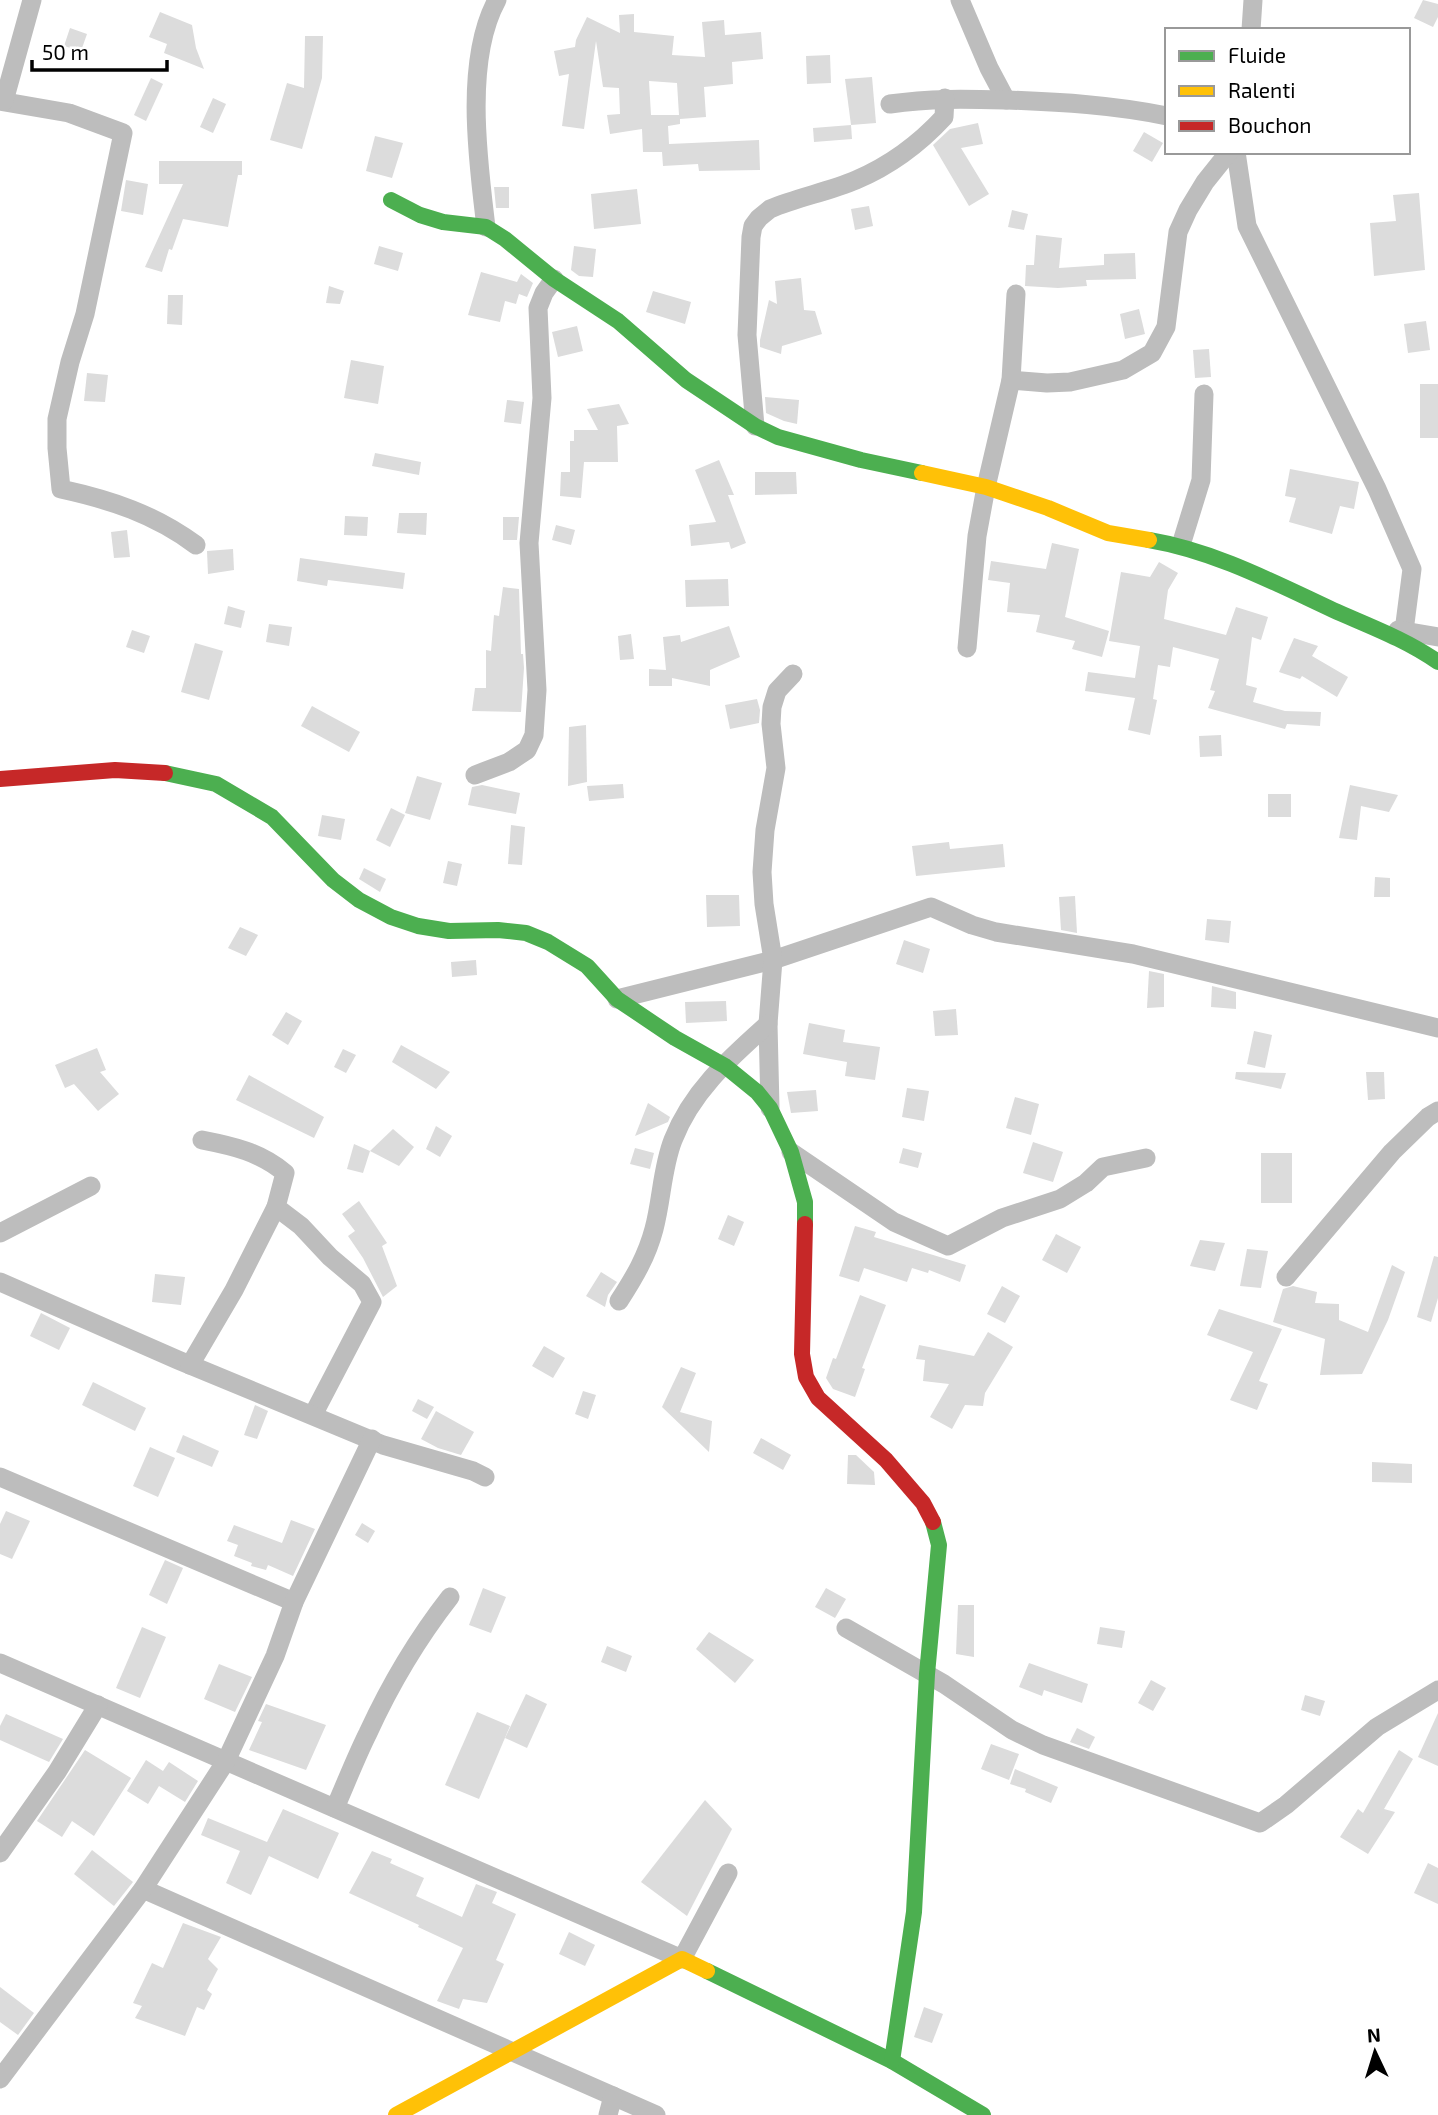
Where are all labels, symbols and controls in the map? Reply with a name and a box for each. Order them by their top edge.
scale bar [32,28,166,72]
legend [1165,28,1410,154]
text: 50 m [42,39,89,64]
text: Fluide [1228,42,1286,67]
text: Ralenti [1228,77,1295,102]
text: Bouchon [1228,112,1312,137]
north arrow [1340,2017,1410,2087]
text: N [1366,2023,1381,2046]

